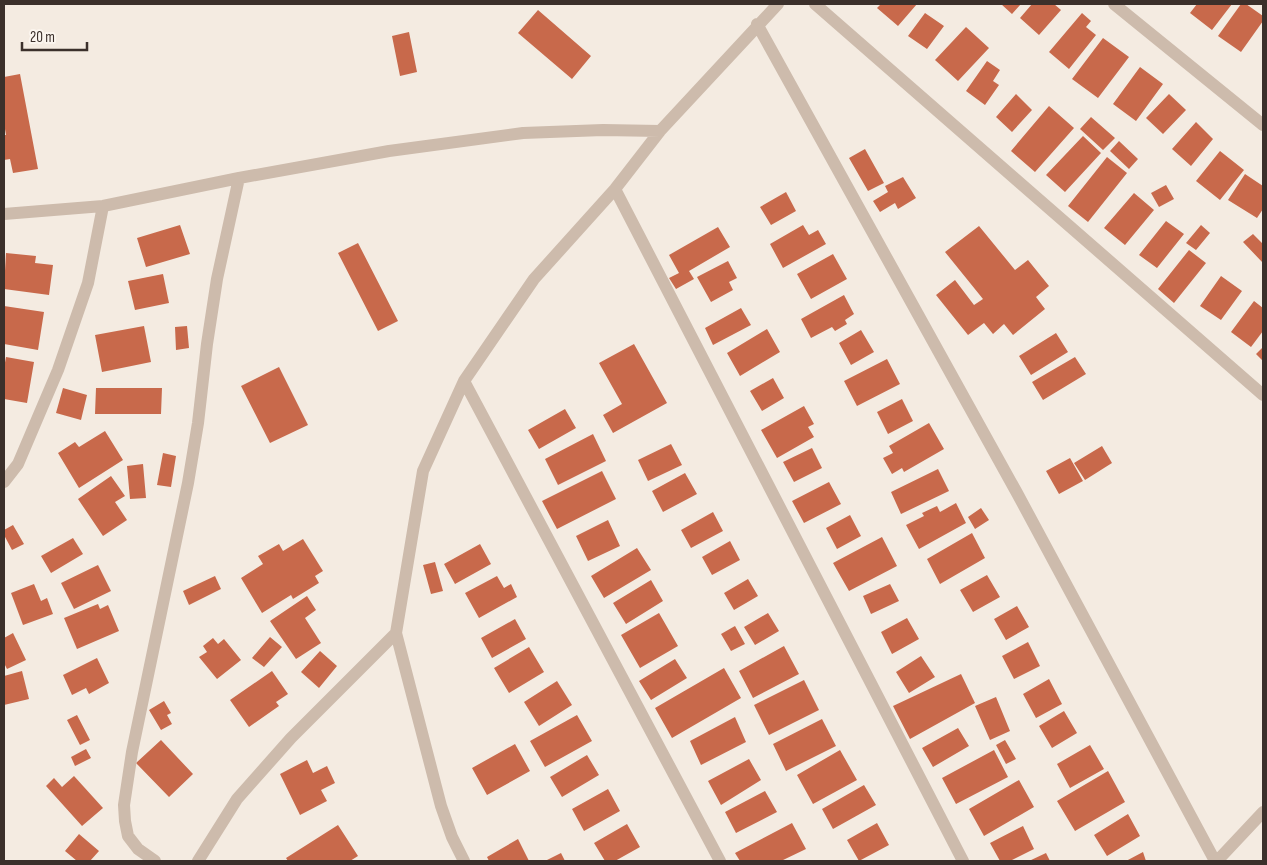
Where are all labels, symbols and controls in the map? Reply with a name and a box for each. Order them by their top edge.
scale bar [22,20,88,52]
text: 20 m [30,28,55,47]

